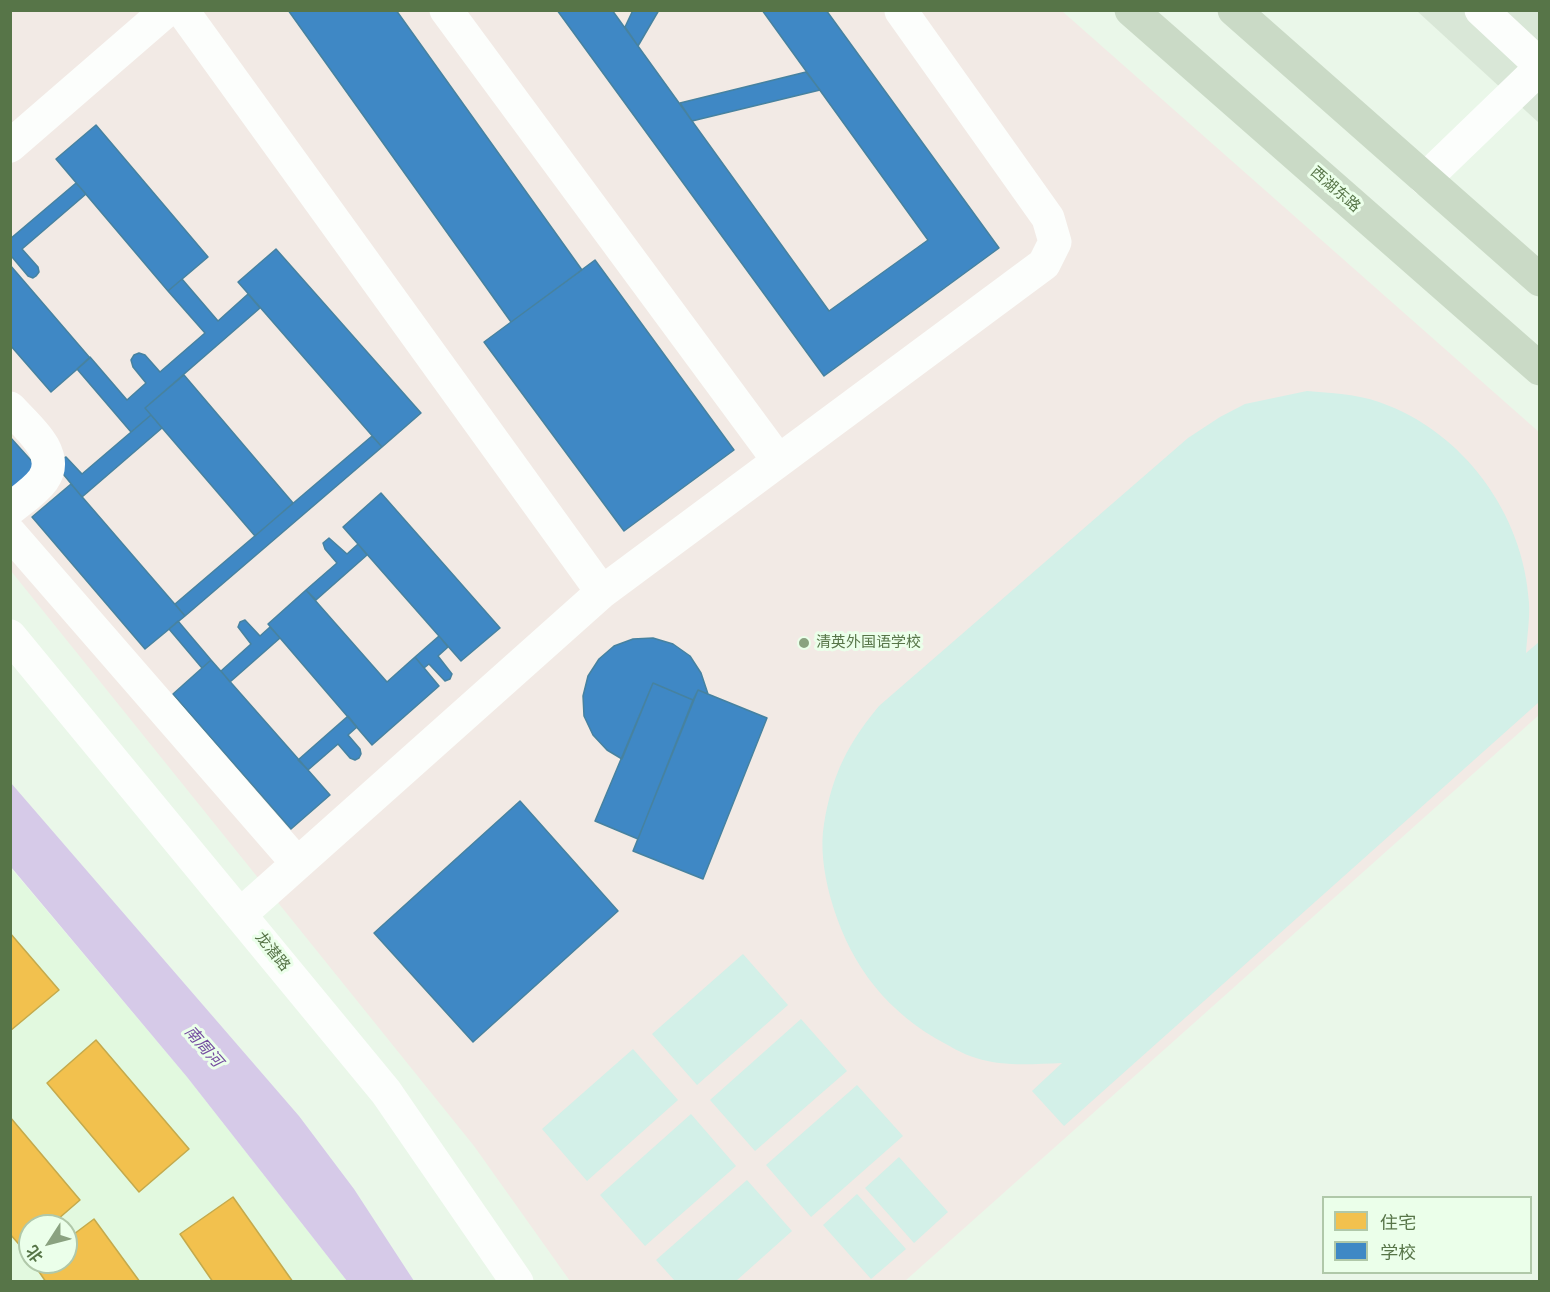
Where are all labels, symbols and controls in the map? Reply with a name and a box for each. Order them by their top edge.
street label: 西湖东路 [1306,164,1364,216]
place label: 清英外国语学校 [816,634,921,652]
marker: 清英外国语学校 [797,636,811,650]
street label: 龙潜路 [251,929,293,975]
water label: 南周河 [180,1023,226,1071]
legend [1322,1196,1532,1274]
text: 住宅 [1380,1212,1416,1234]
north arrow [18,1214,78,1274]
text: 北 [22,1241,48,1266]
text: 学校 [1380,1242,1416,1264]

